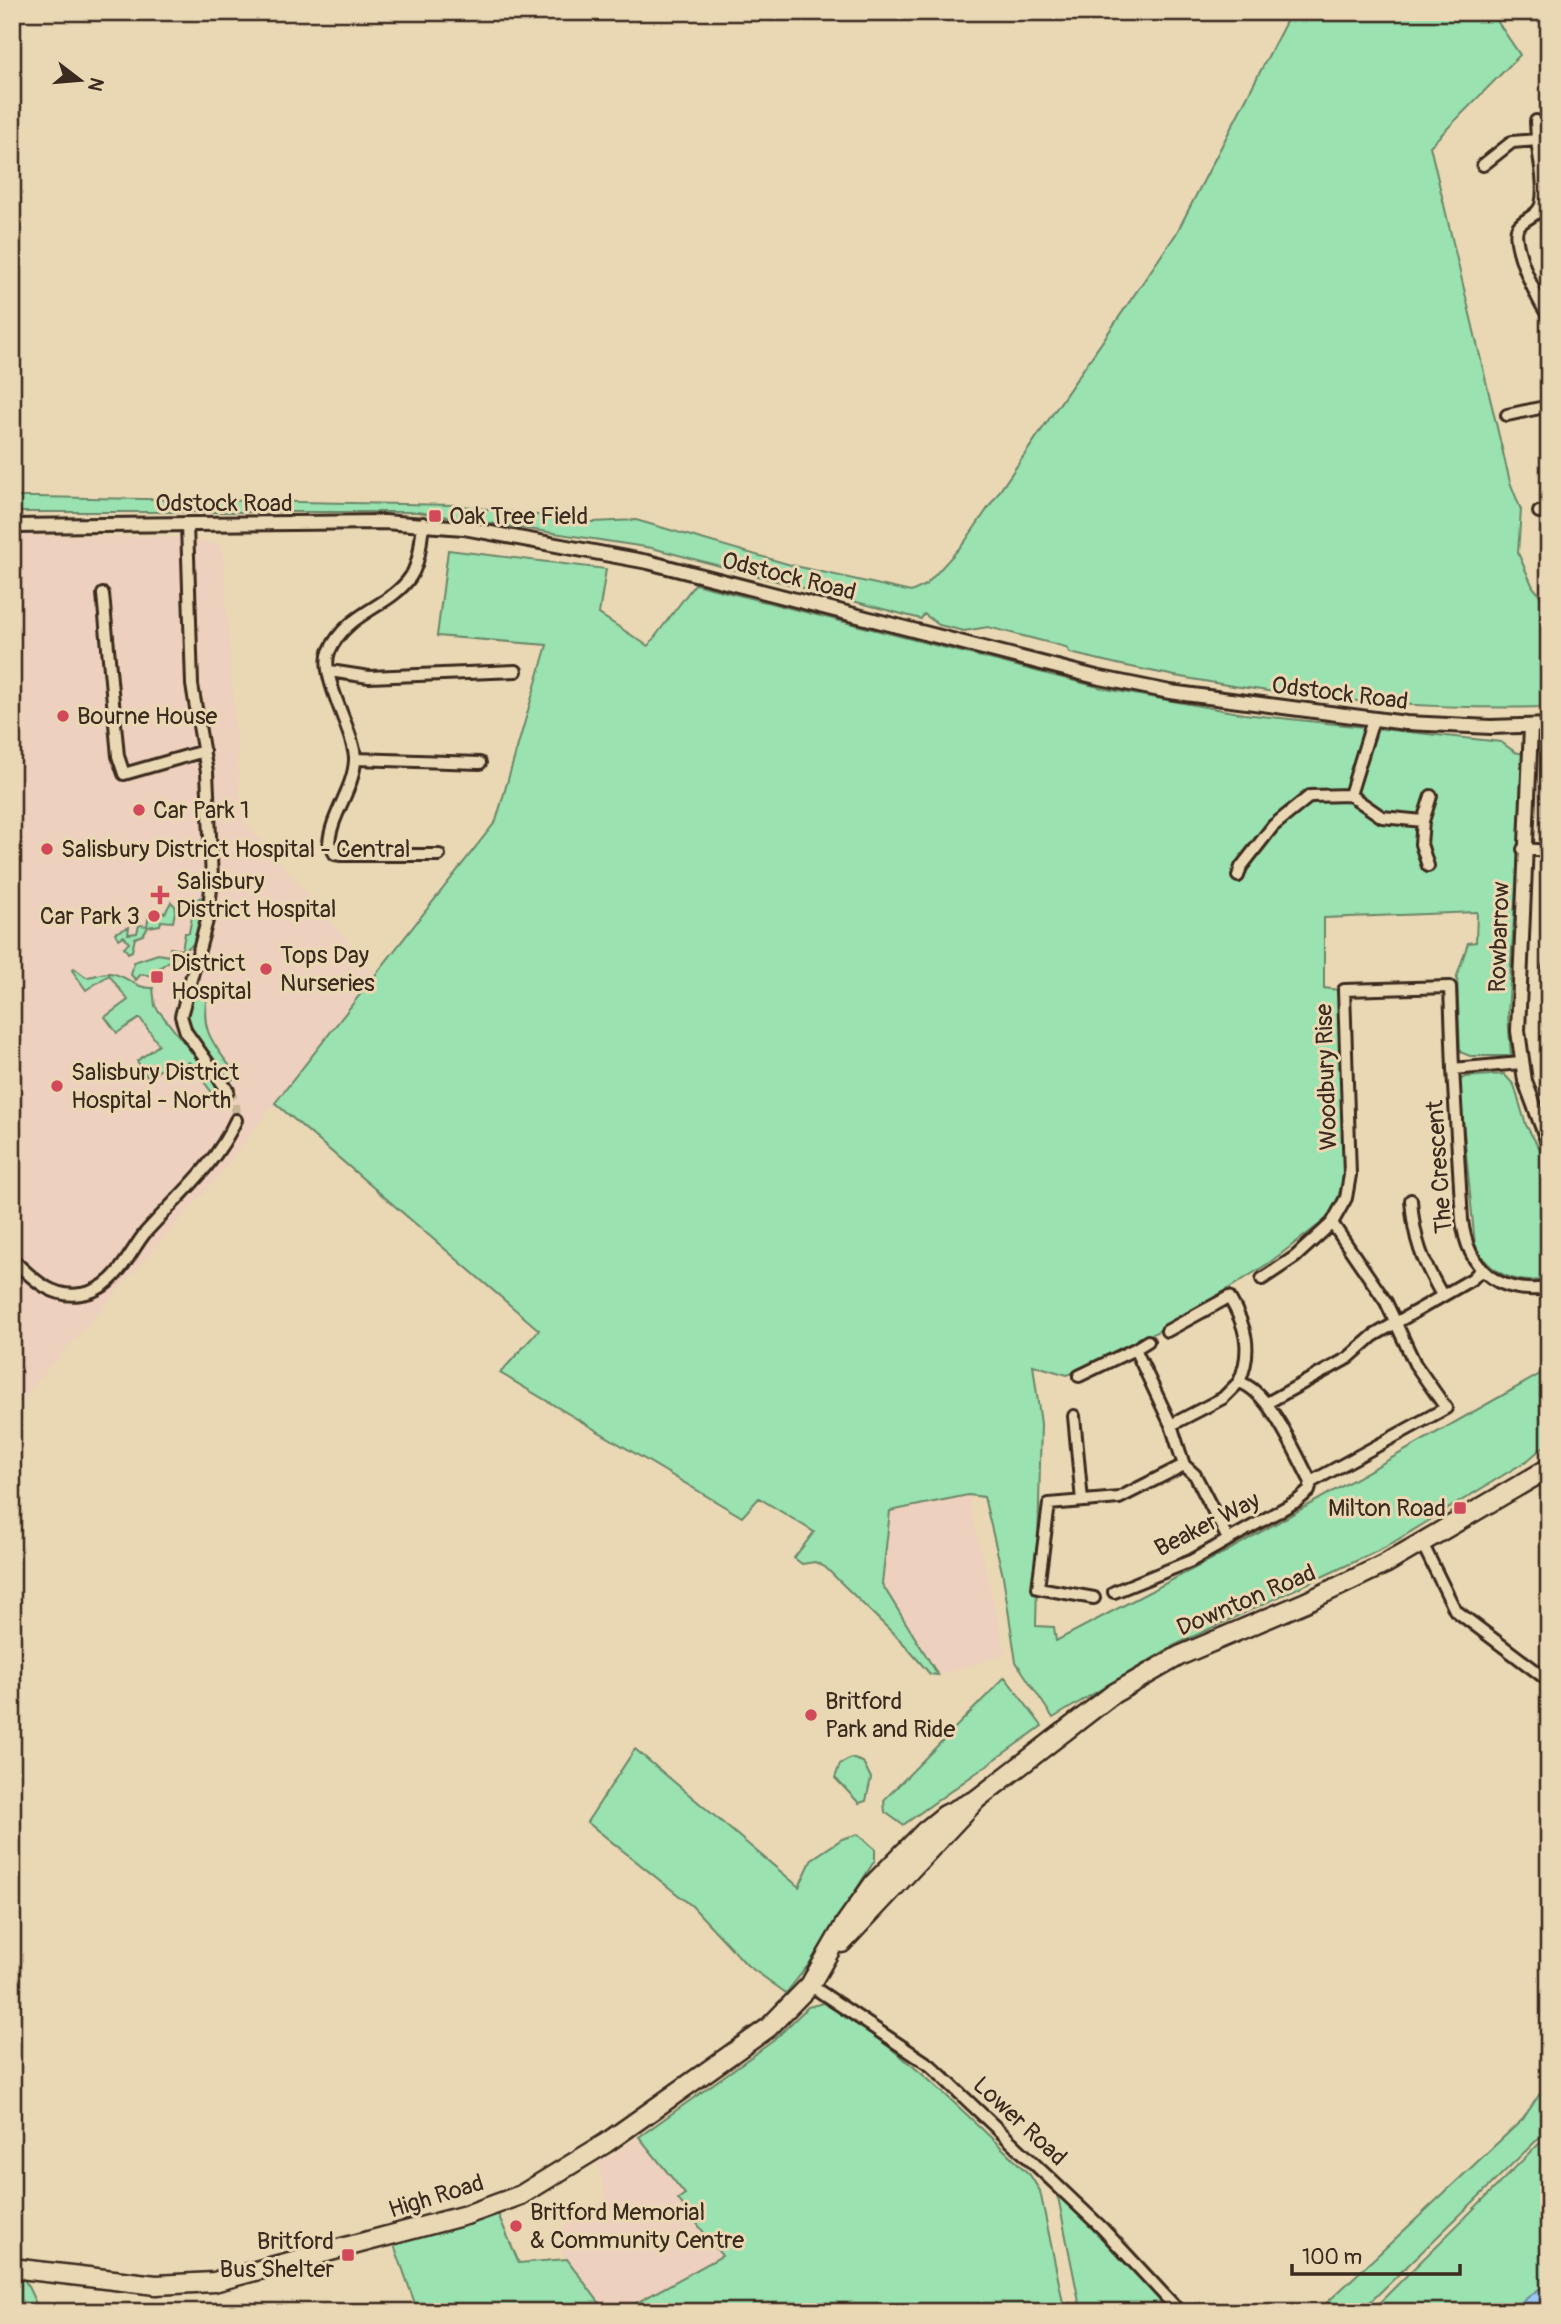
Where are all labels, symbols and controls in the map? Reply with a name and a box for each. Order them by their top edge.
north arrow [46,46,116,116]
text: N [82,75,109,94]
street label: Odstock Road [155,489,293,518]
place label: Oak Tree Field [449,502,588,531]
marker: Oak Tree Field [427,508,443,524]
street label: Odstock Road [719,546,859,607]
street label: Odstock Road [1270,671,1410,716]
place label: Bourne House [77,702,218,731]
marker: Bourne House [55,708,71,724]
place label: Car Park 1 [153,796,249,825]
marker: Car Park 1 [131,802,147,818]
place label: Salisbury District Hospital - Central [61,835,411,864]
marker: Salisbury District Hospital - Central [39,841,55,857]
place label: Salisbury District Hospital [176,867,337,924]
street label: Rowbarrow [1483,881,1516,993]
marker: Salisbury District Hospital [150,885,170,905]
place label: Car Park 3 [40,902,140,931]
marker: Car Park 3 [146,908,162,924]
place label: Tops Day Nurseries [280,941,375,998]
place label: District Hospital [171,949,252,1006]
marker: Tops Day Nurseries [258,961,274,977]
marker: District Hospital [149,969,165,985]
street label: Woodbury Rise [1309,1003,1344,1151]
place label: Salisbury District Hospital - North [71,1058,239,1115]
marker: Salisbury District Hospital - North [49,1078,65,1094]
street label: The Crescent [1420,1099,1459,1235]
street label: Beaker Way [1150,1486,1265,1563]
place label: Milton Road [1328,1494,1446,1523]
marker: Milton Road [1452,1500,1468,1516]
street label: Downton Road [1172,1558,1320,1643]
place label: Britford Park and Ride [825,1687,955,1744]
marker: Britford Park and Ride [803,1707,819,1723]
street label: Lower Road [967,2071,1073,2172]
street label: High Road [385,2168,487,2225]
place label: Britford Memorial & Community Centre [530,2198,744,2255]
marker: Britford Memorial & Community Centre [508,2218,524,2234]
place label: Britford Bus Shelter [220,2227,334,2284]
scale bar [1292,2233,1460,2277]
text: 100 m [1302,2244,1362,2271]
marker: Britford Bus Shelter [340,2247,356,2263]

